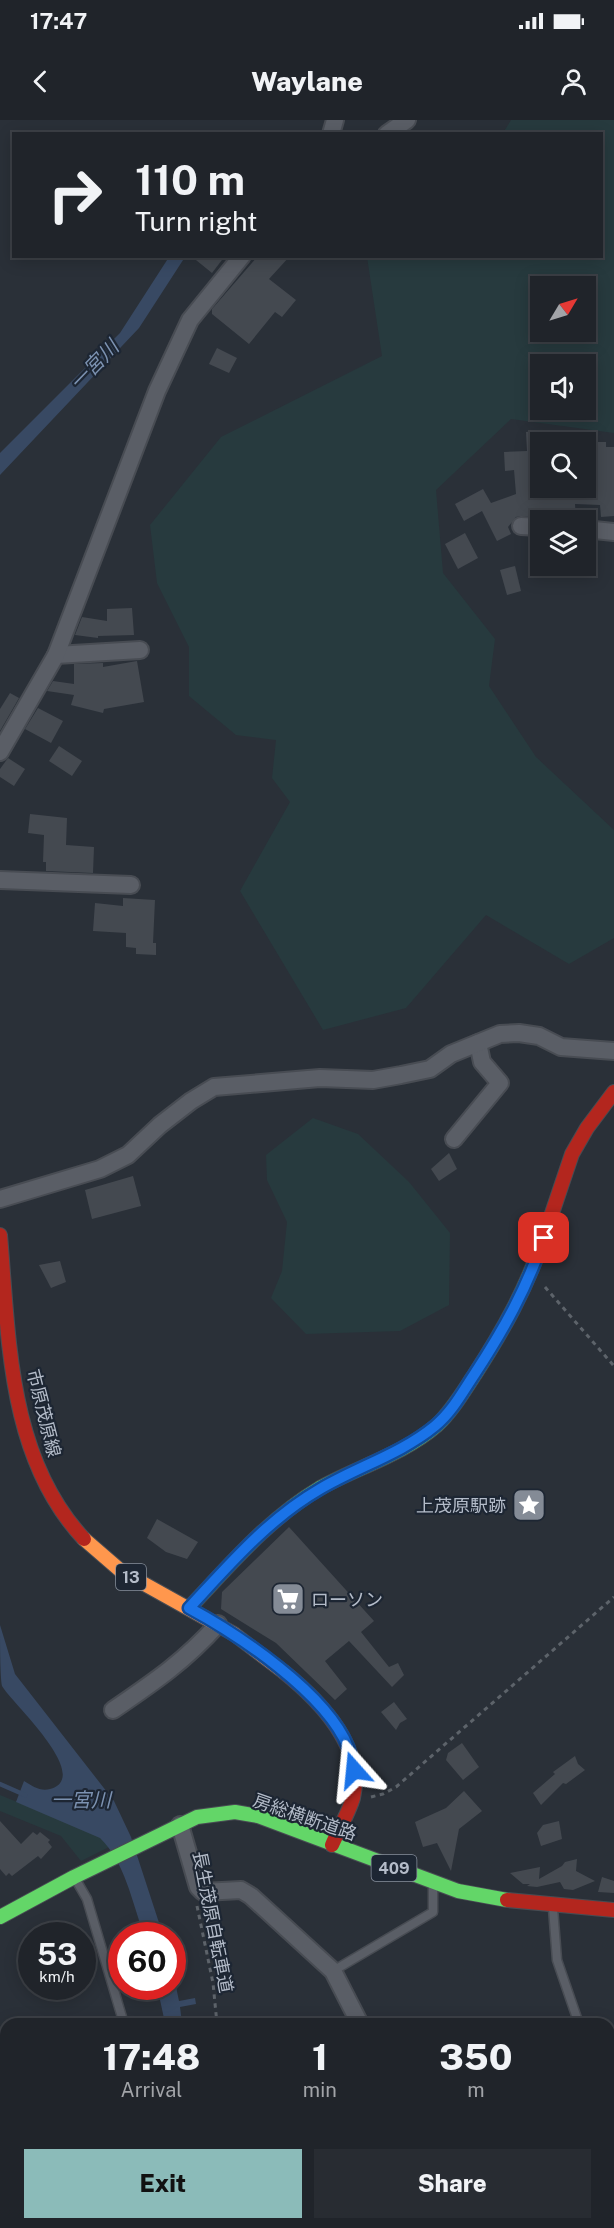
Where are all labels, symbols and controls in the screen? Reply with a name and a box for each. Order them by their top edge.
text: 17:47 [30,8,87,34]
icon: back [24,65,57,98]
text: Waylane [251,65,363,97]
icon: person [557,65,590,98]
text: 110 m [135,155,245,204]
icon: right [36,156,114,234]
text: Turn right [135,205,258,237]
north arrow [530,276,596,342]
map controls [530,276,596,576]
water label: 一宮川 [65,334,125,395]
button: sound [530,354,596,420]
button: search [530,432,596,498]
button: layers [530,510,596,576]
pin [518,1212,569,1263]
icon: arrive [527,1221,560,1254]
street label: 市原茂原線 [23,1367,65,1459]
place icon: 上茂原駅跡 [511,1487,547,1523]
place label: 上茂原駅跡 [416,1495,506,1516]
road number: 13 [116,1564,146,1590]
supermarket icon: ローソン [270,1581,306,1617]
place label: ローソン [311,1589,383,1610]
position arrow [322,1738,386,1802]
water label: 一宮川 [51,1788,113,1812]
street label: 房総横断道路 [251,1789,359,1845]
street label: 長生茂原自転車道 [189,1849,237,1995]
road number: 409 [372,1855,416,1881]
speed limit sign: 60 [108,1922,186,2000]
text: 53 [37,1936,77,1972]
text: km/h [39,1968,75,1985]
text: 17:48 [103,2036,200,2078]
text: 1 [312,2036,328,2078]
text: 350 [439,2036,512,2078]
text: Arrival [121,2078,182,2102]
text: min [303,2078,337,2102]
text: m [467,2078,485,2102]
button: Exit [24,2149,302,2218]
button: Share [314,2149,591,2218]

